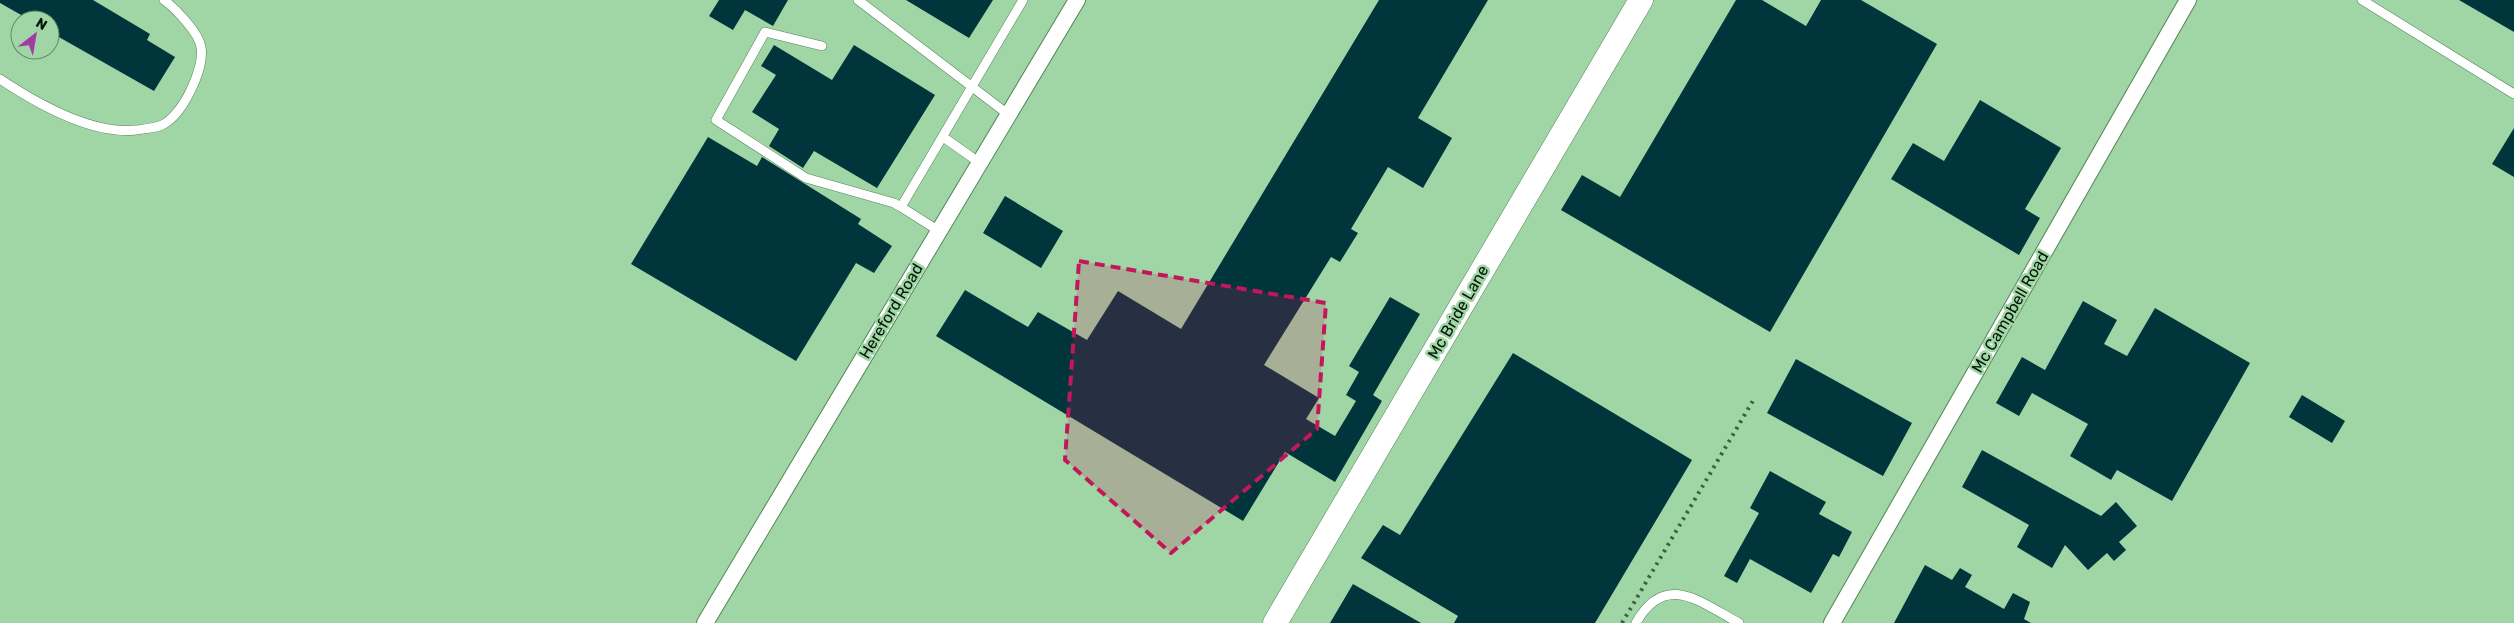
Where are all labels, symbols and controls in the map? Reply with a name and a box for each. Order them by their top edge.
north arrow [10,10,60,60]
text: N [33,14,50,34]
street label: Mc Campbell Road [1968,248,2052,376]
street label: Hereford Road [855,260,927,362]
street label: Mc Bride Lane [1424,262,1492,362]

